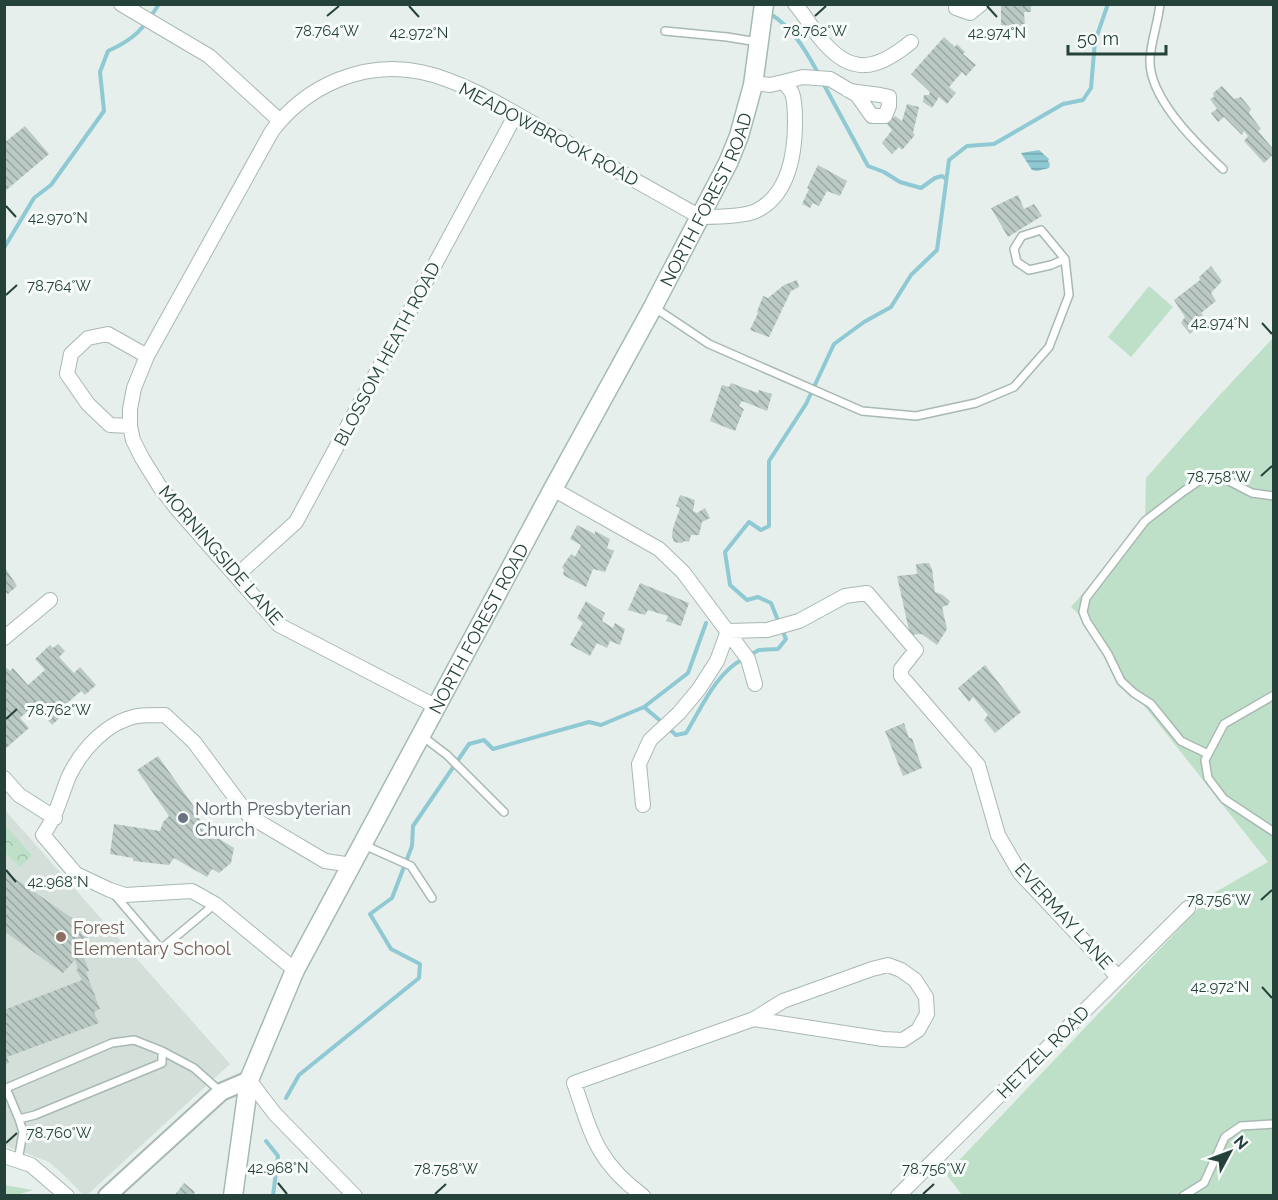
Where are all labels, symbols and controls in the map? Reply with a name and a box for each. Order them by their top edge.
scale bar [1068,18,1166,56]
text: 78.764°W [295,22,359,40]
text: 78.762°W [783,22,847,40]
text: 42.972°N [390,24,448,42]
text: 42.974°N [968,24,1026,42]
text: 50 m [1077,28,1119,49]
street label: MEADOWBROOK ROAD [456,78,642,190]
street label: NORTH FOREST ROAD [655,110,755,290]
text: 42.970°N [28,209,88,227]
street label: BLOSSOM HEATH ROAD [330,258,444,449]
text: 78.764°W [27,277,91,295]
text: 42.974°N [1191,314,1249,332]
text: 78.758°W [1187,468,1251,486]
street label: MORNINGSIDE LANE [155,481,287,629]
street label: NORTH FOREST ROAD [424,539,533,717]
text: 78.762°W [27,701,91,719]
place label: North Presbyterian Church [195,798,351,840]
marker: North Presbyterian Church [176,811,190,825]
street label: EVERMAY LANE [1011,859,1117,973]
text: 42.968°N [27,873,89,891]
text: 78.756°W [1187,891,1251,909]
place label: Forest Elementary School [73,917,231,959]
marker: Forest Elementary School [54,930,68,944]
text: 42.972°N [1191,978,1249,996]
street label: HETZEL ROAD [992,1001,1094,1103]
north arrow [1200,1122,1260,1182]
text: 78.760°W [26,1124,92,1142]
text: N [1230,1132,1252,1153]
text: 42.968°N [247,1159,309,1177]
text: 78.758°W [414,1160,478,1178]
text: 78.756°W [902,1160,966,1178]

